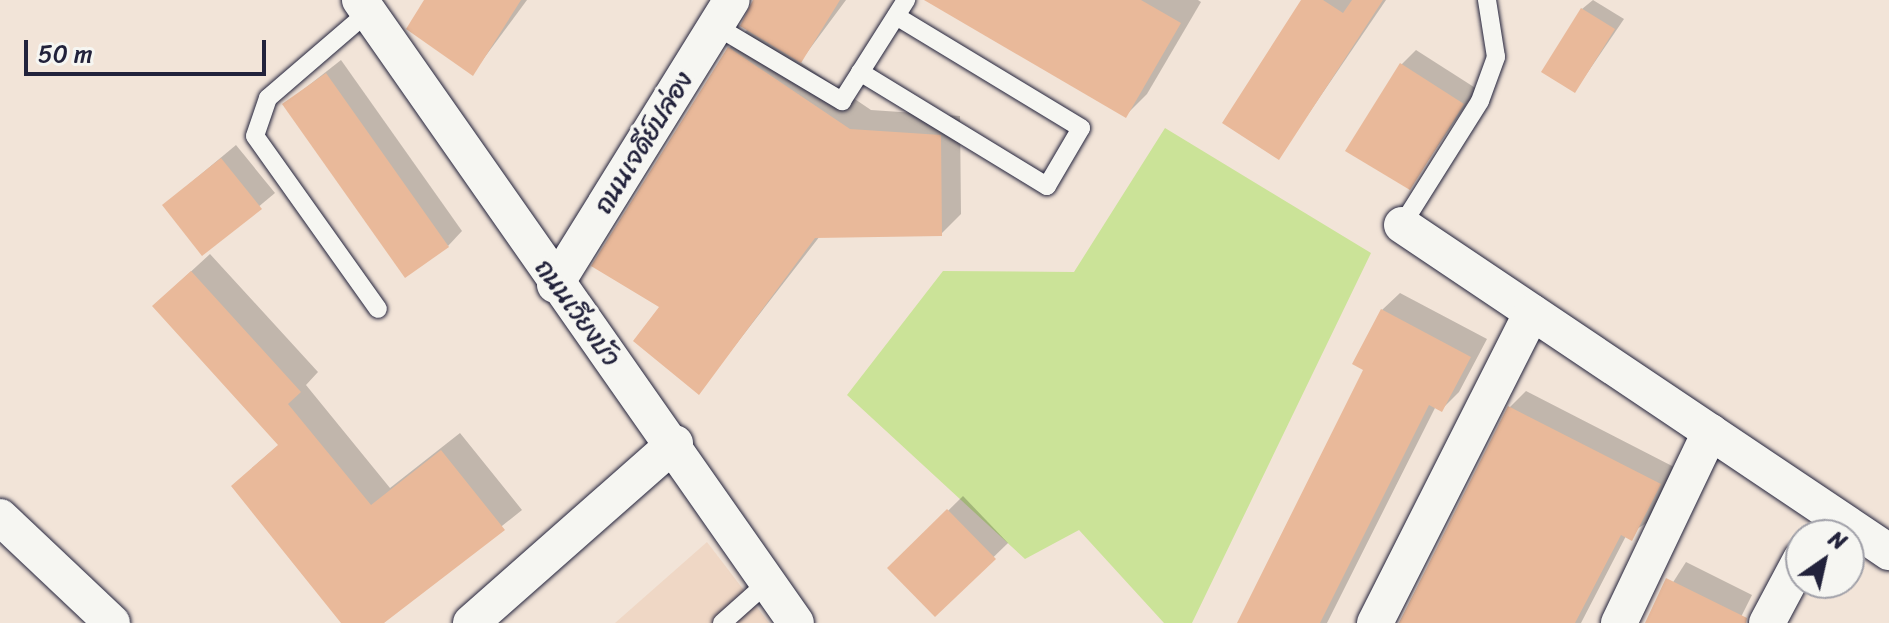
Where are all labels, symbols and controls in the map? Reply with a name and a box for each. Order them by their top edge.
scale bar [28,24,270,74]
text: 50 m [38,33,93,75]
street label: ถนนเจดีย์ปล่อง [588,66,700,220]
street label: ถนนเวียงบัว [528,253,626,373]
north arrow [1785,519,1865,599]
text: N [1820,520,1855,561]

